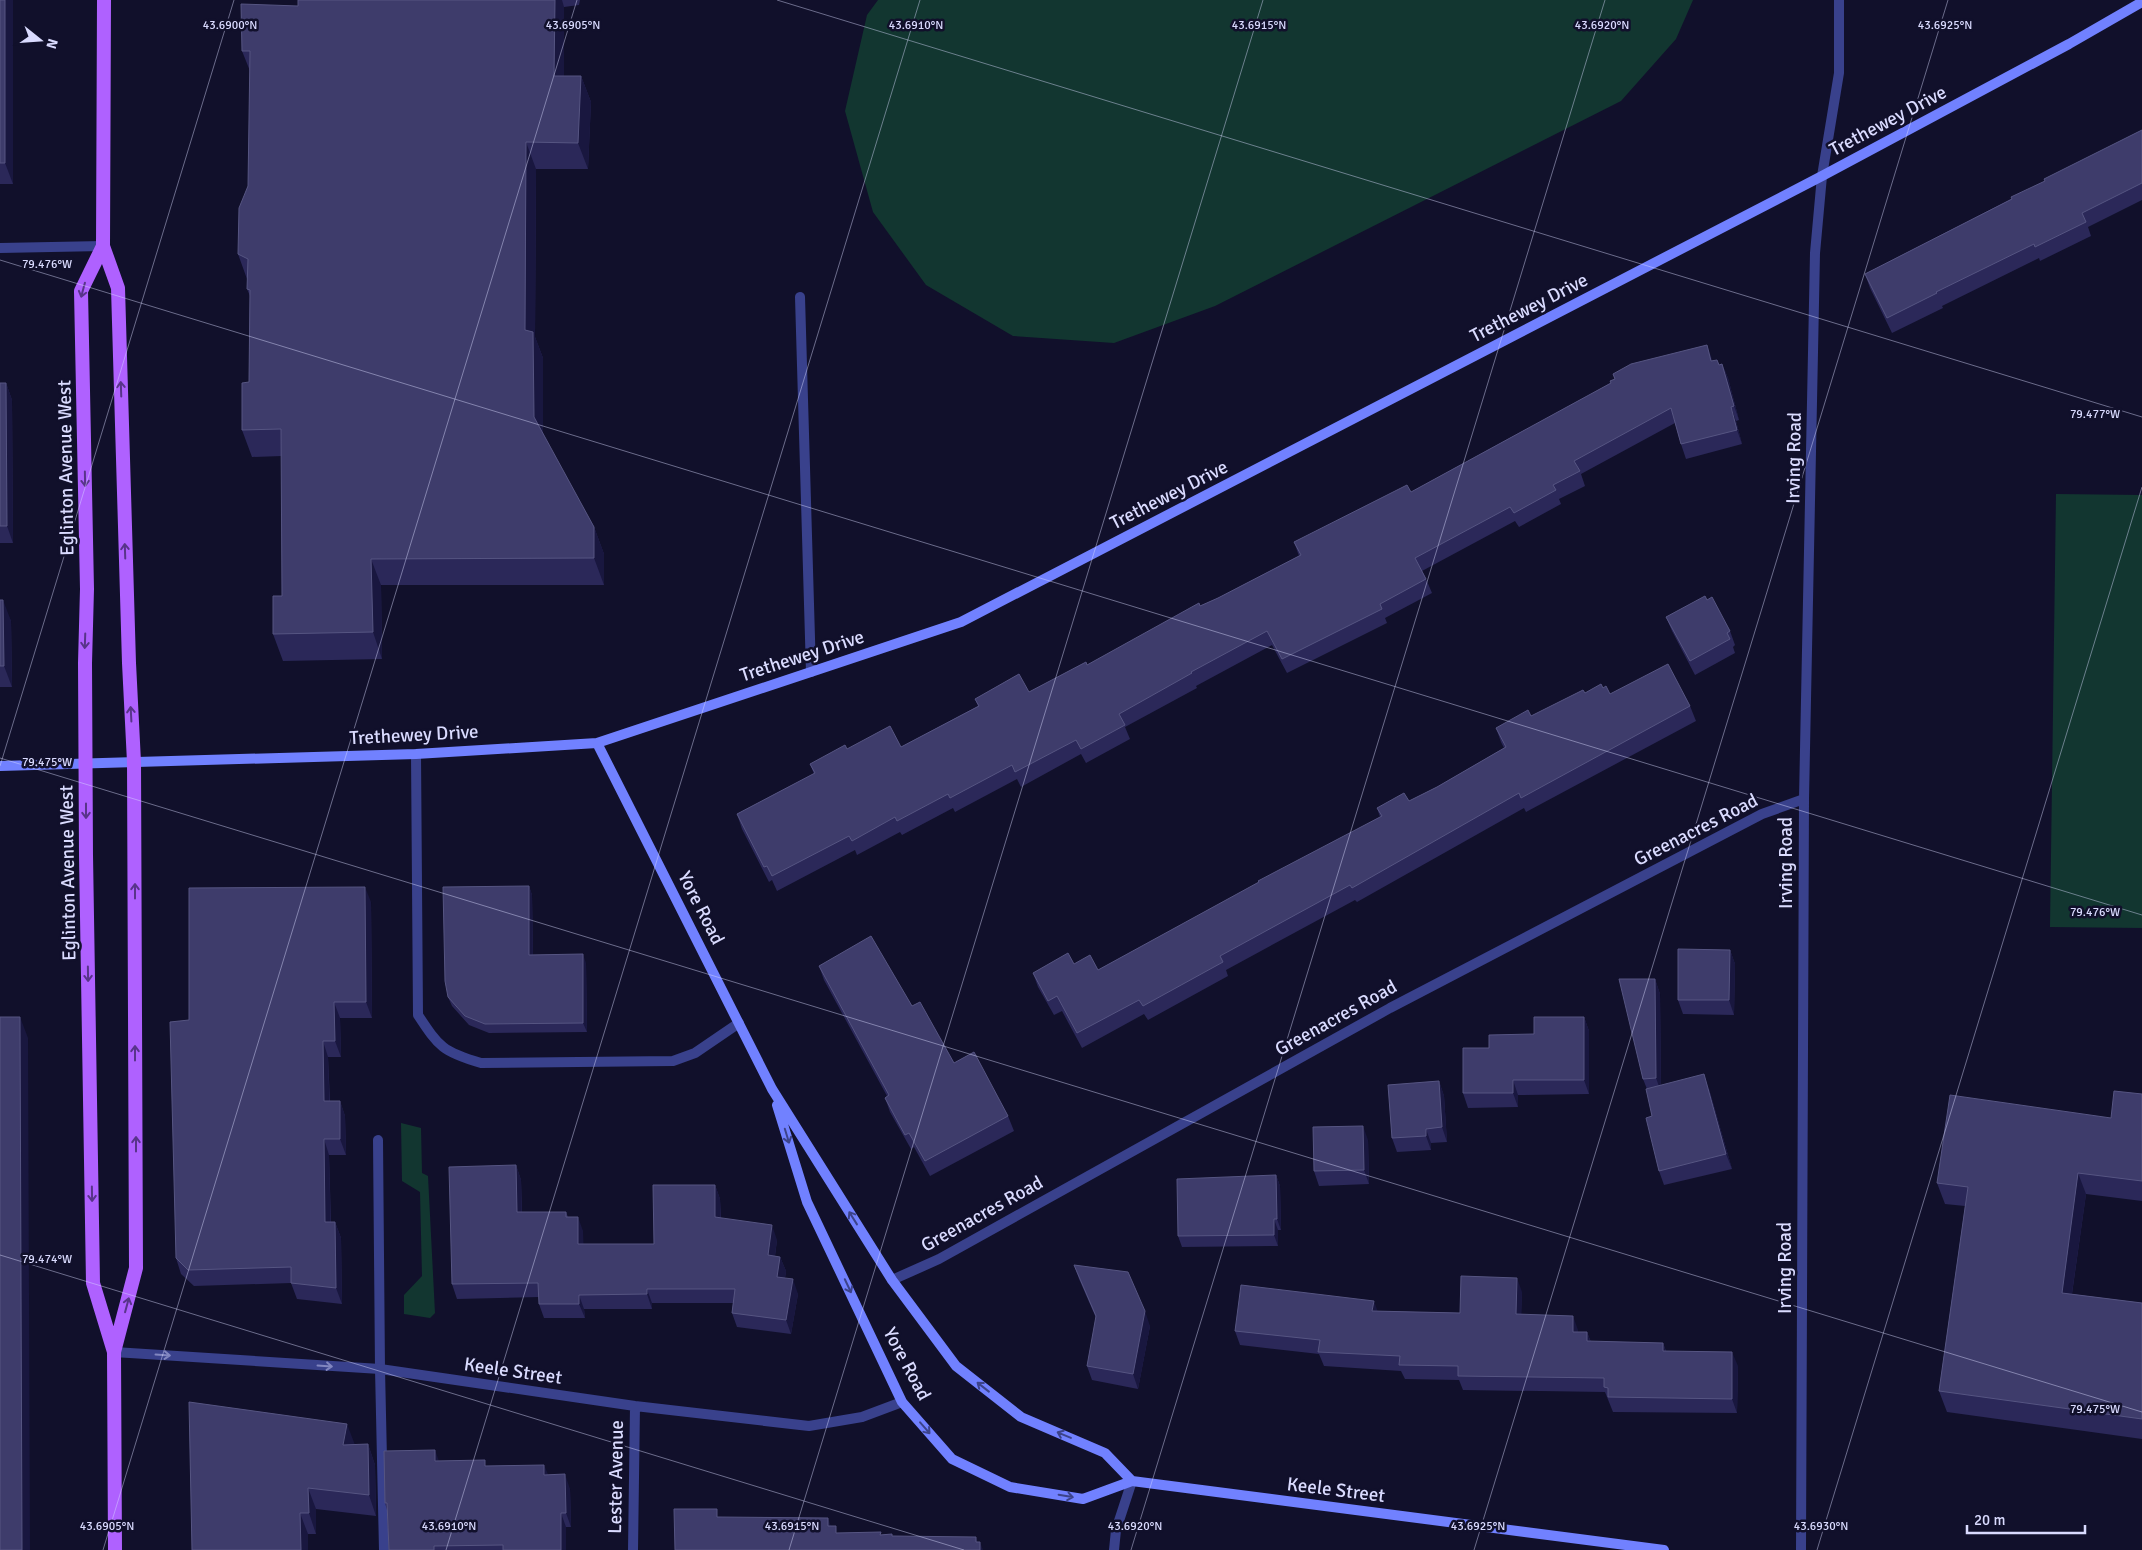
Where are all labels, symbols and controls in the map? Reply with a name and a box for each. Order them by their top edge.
north arrow [15,15,65,65]
text: 43.6900°N [203,18,257,33]
text: 43.6905°N [546,18,600,33]
text: 43.6910°N [889,18,943,33]
text: 43.6915°N [1232,18,1286,33]
text: 43.6920°N [1575,18,1629,33]
text: 43.6925°N [1918,18,1972,33]
text: N [42,37,62,51]
street label: Trethewey Drive [1825,80,1951,162]
text: 79.476°W [22,257,72,272]
street label: Trethewey Drive [1466,268,1592,348]
one-way arrow [78,282,87,298]
street label: Eglinton Avenue West [52,379,80,556]
one-way arrow [116,381,126,398]
text: 79.477°W [2070,407,2120,422]
street label: Irving Road [1781,412,1807,504]
street label: Trethewey Drive [1106,455,1232,535]
one-way arrow [80,470,89,486]
one-way arrow [121,543,130,559]
street label: Trethewey Drive [737,625,867,687]
one-way arrow [81,633,90,649]
one-way arrow [127,706,136,722]
street label: Trethewey Drive [349,720,479,750]
text: 79.475°W [22,755,72,770]
street label: Eglinton Avenue West [54,784,82,961]
street label: Greenacres Road [1630,788,1762,872]
one-way arrow [81,803,91,819]
street label: Irving Road [1774,817,1798,909]
street label: Yore Road [672,867,730,949]
one-way arrow [130,883,140,900]
text: 79.476°W [2070,905,2120,920]
one-way arrow [83,965,93,981]
street label: Greenacres Road [1271,975,1401,1061]
one-way arrow [131,1046,140,1062]
one-way arrow [783,1128,792,1143]
one-way arrow [131,1136,141,1152]
street label: Greenacres Road [917,1171,1047,1257]
one-way arrow [87,1186,97,1202]
one-way arrow [847,1211,857,1225]
street label: Irving Road [1773,1222,1797,1314]
text: 79.474°W [22,1252,72,1267]
one-way arrow [843,1278,853,1293]
one-way arrow [122,1298,132,1314]
street label: Yore Road [878,1323,936,1405]
one-way arrow [154,1351,170,1360]
street label: Keele Street [463,1352,564,1390]
one-way arrow [317,1361,333,1370]
one-way arrow [976,1382,990,1392]
text: 79.475°W [2070,1402,2120,1417]
street label: Lester Avenue [603,1420,629,1534]
one-way arrow [919,1421,930,1434]
one-way arrow [1057,1430,1072,1440]
street label: Keele Street [1286,1472,1387,1508]
one-way arrow [1058,1492,1074,1502]
scale bar [1967,1502,2084,1534]
text: 20 m [1974,1511,2005,1529]
text: 43.6905°N [80,1519,134,1534]
text: 43.6910°N [422,1519,476,1534]
text: 43.6915°N [765,1519,819,1534]
text: 43.6920°N [1108,1519,1162,1534]
text: 43.6925°N [1451,1519,1505,1534]
text: 43.6930°N [1794,1519,1848,1534]

